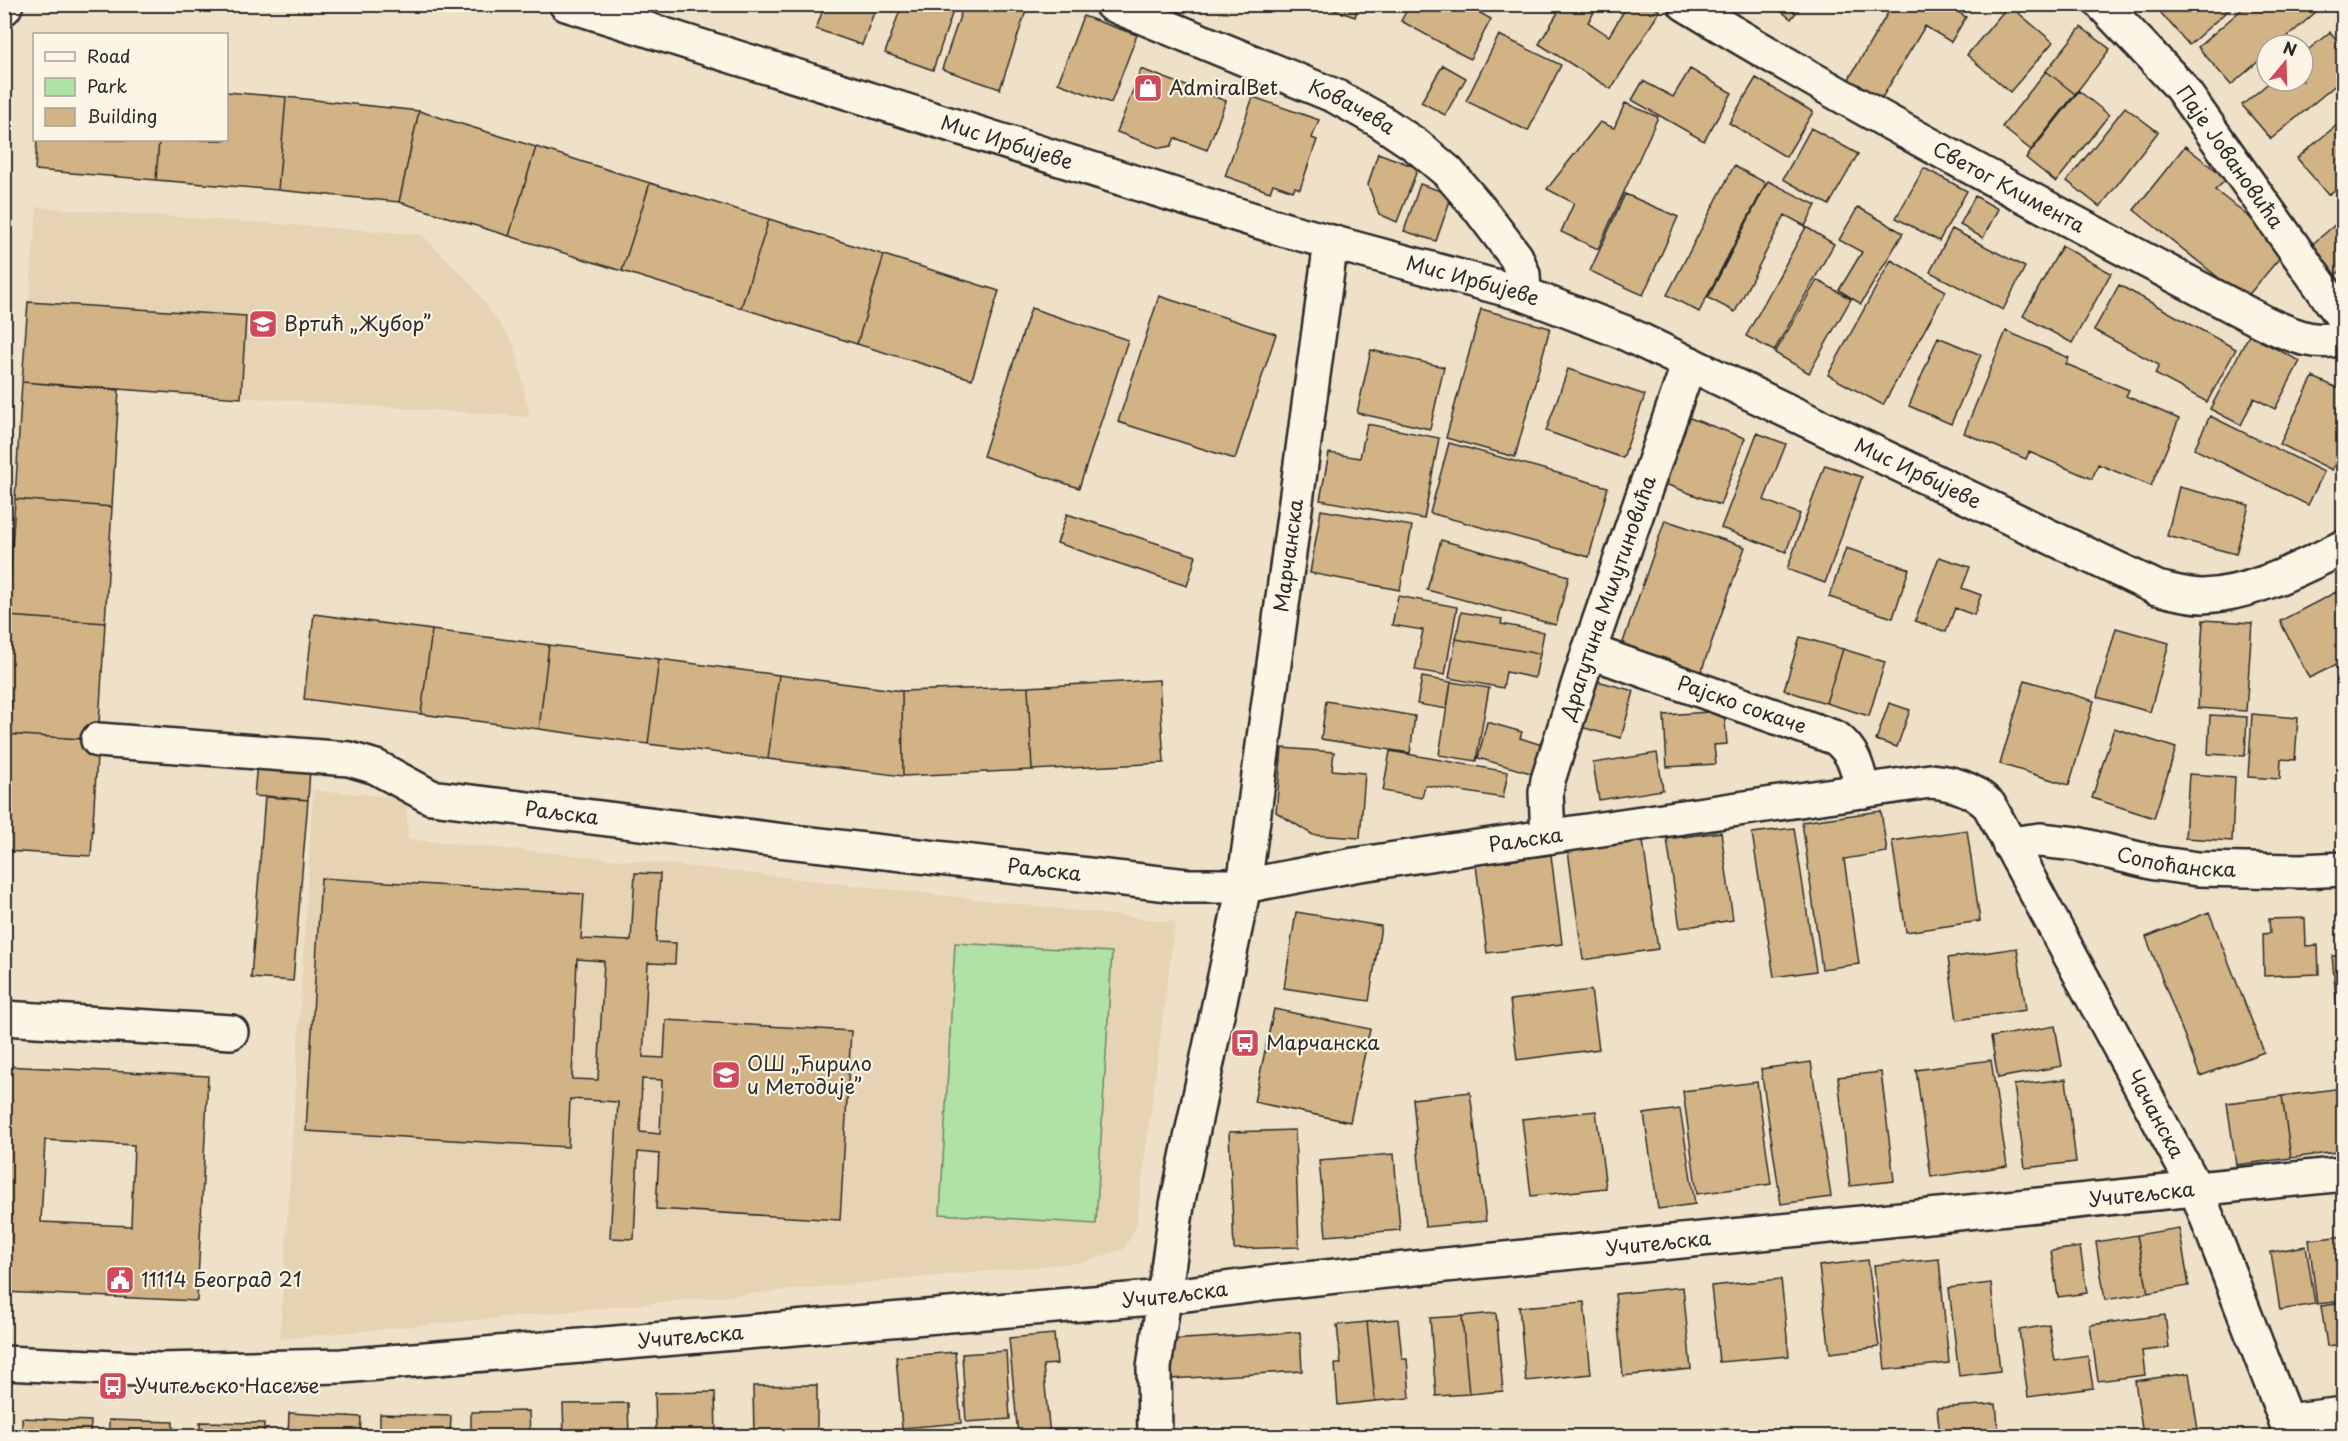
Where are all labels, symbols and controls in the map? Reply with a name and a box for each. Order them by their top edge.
legend [33,33,228,141]
north arrow [2255,33,2315,93]
text: N [2280,34,2300,61]
text: Road [87,42,131,69]
street label: Ковачева [1304,71,1402,142]
text: Park [87,72,127,99]
shop icon: AdmiralBet [1132,72,1164,104]
place label: AdmiralBet [1169,72,1278,102]
street label: Паје Јовановића [2170,79,2292,235]
text: Building [87,102,157,129]
street label: Мис Ирбијеве [937,107,1077,176]
street label: Светог Климента [1928,133,2091,240]
street label: Мис Ирбијеве [1403,247,1544,313]
school or university icon: Вртић „Жубор” [247,308,279,340]
place label: Вртић „Жубор” [284,308,431,338]
street label: Мис Ирбијеве [1850,429,1987,516]
street label: Драгутина Милутиновића [1552,471,1663,725]
street label: Марчанска [1265,497,1310,614]
street label: Рајско сокаче [1673,667,1811,741]
street label: Раљска [523,793,601,832]
street label: Раљска [1486,819,1565,859]
street label: Сопоћанска [2114,838,2237,884]
street label: Раљска [1006,850,1083,888]
bus stop icon: Марчанска [1229,1027,1261,1059]
place label: Марчанска [1266,1027,1380,1057]
place label: ОШ „Ћирило и Методије” [747,1048,872,1101]
school or university icon: ОШ „Ћирило и Методије” [710,1059,742,1091]
street label: Чачанска [2120,1064,2193,1164]
street label: Учитељска [2087,1173,2196,1214]
street label: Учитељска [1604,1222,1713,1263]
public building icon: 11114 Београд 21 [104,1264,136,1296]
place label: 11114 Београд 21 [141,1264,302,1294]
street label: Учитељска [1121,1273,1230,1314]
street label: Учитељска [636,1316,745,1355]
bus stop icon: Учитељско Насеље [97,1370,129,1402]
place label: Учитељско Насеље [134,1370,320,1400]

